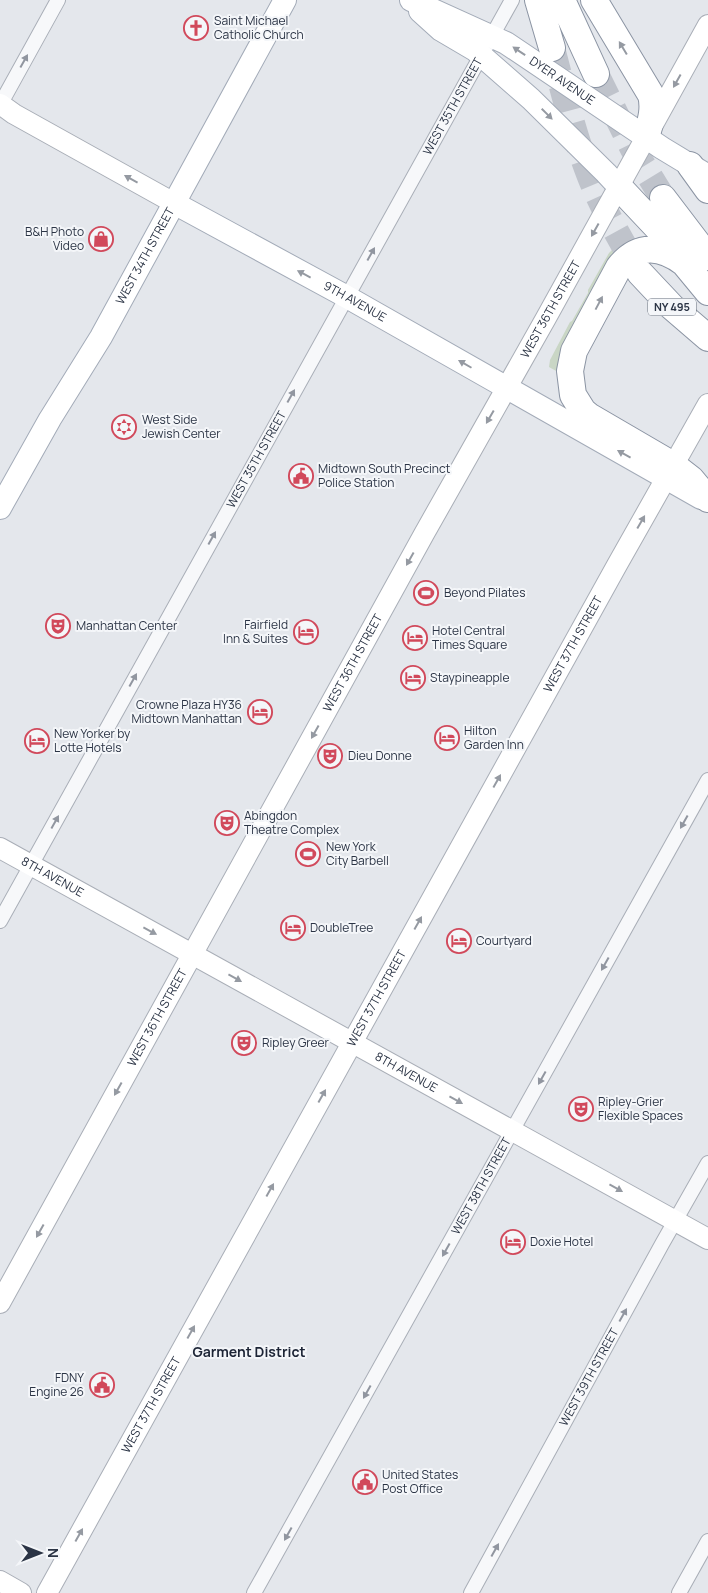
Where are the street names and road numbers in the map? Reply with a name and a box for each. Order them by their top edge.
street label: DYER AVENUE [526,52,599,109]
street label: WEST 35TH STREET [419,54,487,158]
street label: WEST 34TH STREET [111,203,179,307]
street label: WEST 36TH STREET [516,257,585,361]
street label: 9TH AVENUE [321,277,390,326]
road number: NY 495 [648,298,696,316]
street label: WEST 35TH STREET [222,407,290,511]
street label: WEST 37TH STREET [539,592,607,695]
street label: WEST 36TH STREET [319,610,387,715]
street label: 8TH AVENUE [18,852,87,901]
street label: WEST 37TH STREET [343,946,410,1049]
street label: WEST 36TH STREET [123,965,191,1069]
street label: 8TH AVENUE [372,1048,441,1096]
street label: WEST 38TH STREET [447,1134,515,1238]
street label: WEST 39TH STREET [555,1324,623,1429]
street label: WEST 37TH STREET [117,1353,185,1456]

